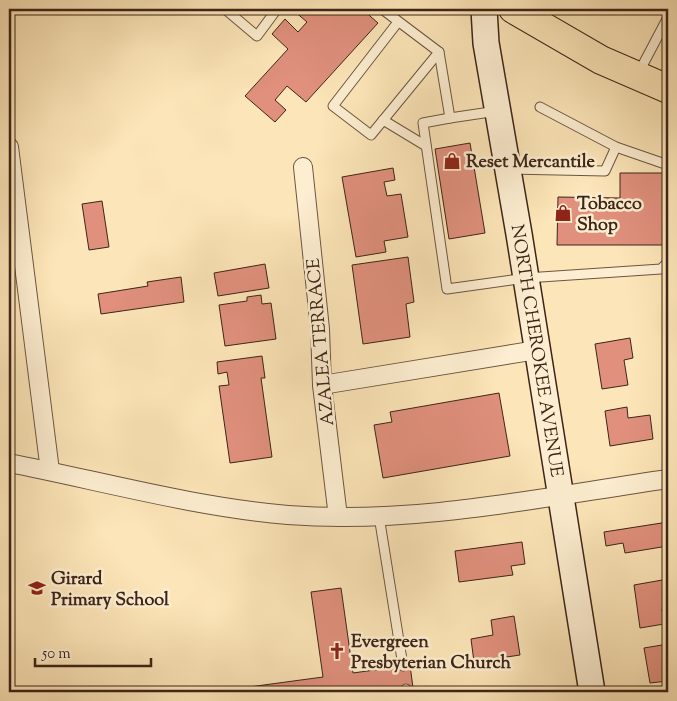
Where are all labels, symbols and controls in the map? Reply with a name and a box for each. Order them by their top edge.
place label: Reset Mercantile [466,150,596,176]
shop icon: Reset Mercantile [442,151,462,171]
place label: Tobacco Shop [577,192,642,239]
shop icon: Tobacco Shop [553,203,573,223]
street label: NORTH CHEROKEE AVENUE [503,223,569,479]
street label: AZALEA TERRACE [302,257,342,427]
place label: Girard Primary School [51,567,170,614]
school or university icon: Girard Primary School [27,578,47,598]
place label: Evergreen Presbyterian Church [351,630,511,677]
scale bar [35,636,151,668]
church icon: Evergreen Presbyterian Church [327,641,347,661]
text: 50 m [41,644,71,665]

